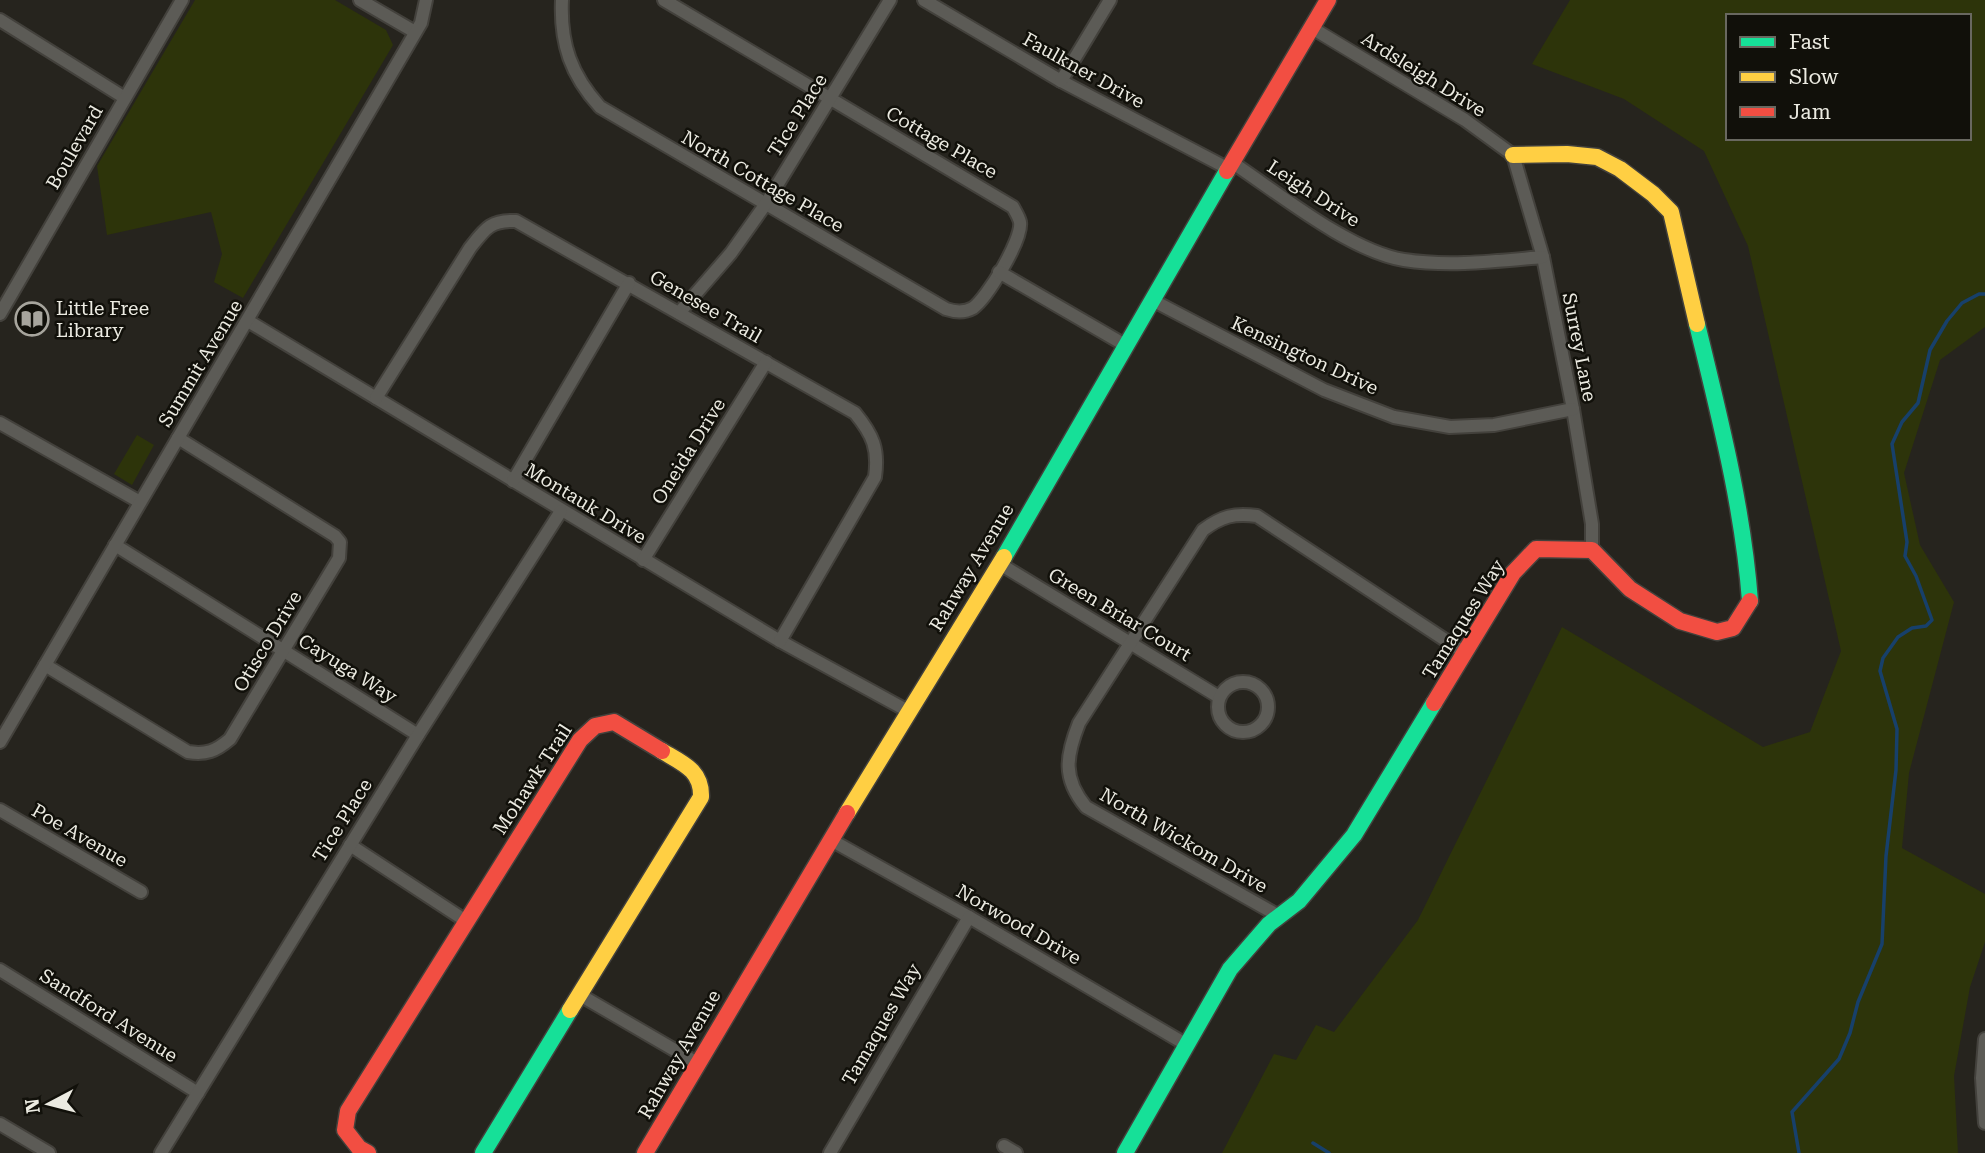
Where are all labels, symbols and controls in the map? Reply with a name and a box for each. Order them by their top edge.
legend [1726,14,1971,140]
street label: Ardsleigh Drive [1357,27,1490,122]
street label: Faulkner Drive [1019,28,1149,113]
text: Fast [1789,30,1830,54]
text: Slow [1789,65,1839,89]
street label: Tice Place [763,69,832,161]
text: Jam [1789,100,1831,124]
street label: Boulevard [41,101,108,193]
street label: Cottage Place [882,101,1001,184]
street label: North Cottage Place [678,126,848,237]
street label: Leigh Drive [1263,155,1364,232]
street label: Genesee Trail [646,265,766,348]
street label: Surrey Lane [1558,291,1601,403]
street label: Summit Avenue [153,295,247,431]
place label: Little Free Library [56,297,149,342]
library icon: Little Free Library [13,300,51,338]
street label: Kensington Drive [1228,311,1382,400]
street label: Oneida Drive [647,394,730,509]
street label: Montauk Drive [521,458,651,549]
street label: Rahway Avenue [924,499,1019,635]
street label: Tamaques Way [1417,554,1510,683]
street label: Green Briar Court [1044,563,1195,666]
street label: Otisco Drive [228,586,307,696]
street label: Cayuga Way [294,629,402,708]
street label: Mohawk Trail [488,720,577,839]
street label: Tice Place [308,774,377,866]
street label: North Wickom Drive [1096,783,1272,898]
street label: Poe Avenue [28,799,132,872]
street label: Norwood Drive [952,879,1085,969]
street label: Tamaques Way [837,959,926,1089]
street label: Sandford Avenue [35,964,182,1067]
street label: Rahway Avenue [633,986,726,1123]
north arrow [14,1069,84,1139]
text: N [20,1097,45,1115]

